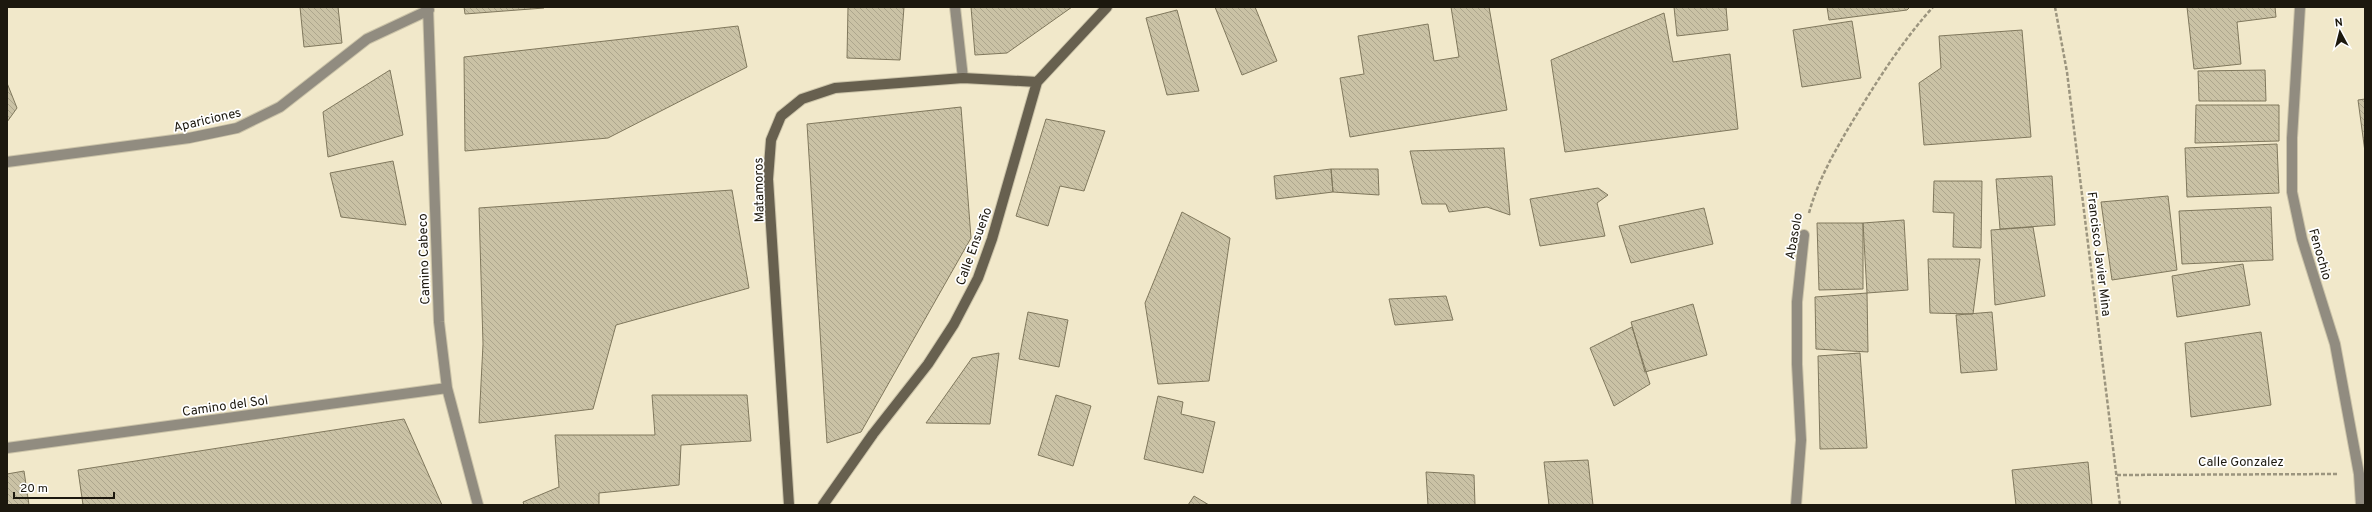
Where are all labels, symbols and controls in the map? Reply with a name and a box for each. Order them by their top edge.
north arrow [2320,12,2360,52]
text: N [2334,16,2344,30]
street label: Apariciones [172,105,243,137]
street label: Matamoros [751,157,769,223]
street label: Francisco Javier Mina [2082,191,2114,317]
street label: Calle Ensueño [953,205,996,288]
street label: Abasolo [1783,212,1807,261]
street label: Camino Cabeco [415,213,435,305]
street label: Fenochio [2304,227,2334,282]
street label: Camino del Sol [181,393,269,421]
street label: Calle Gonzalez [2198,455,2284,471]
scale bar [14,474,114,500]
text: 20 m [20,481,48,497]

